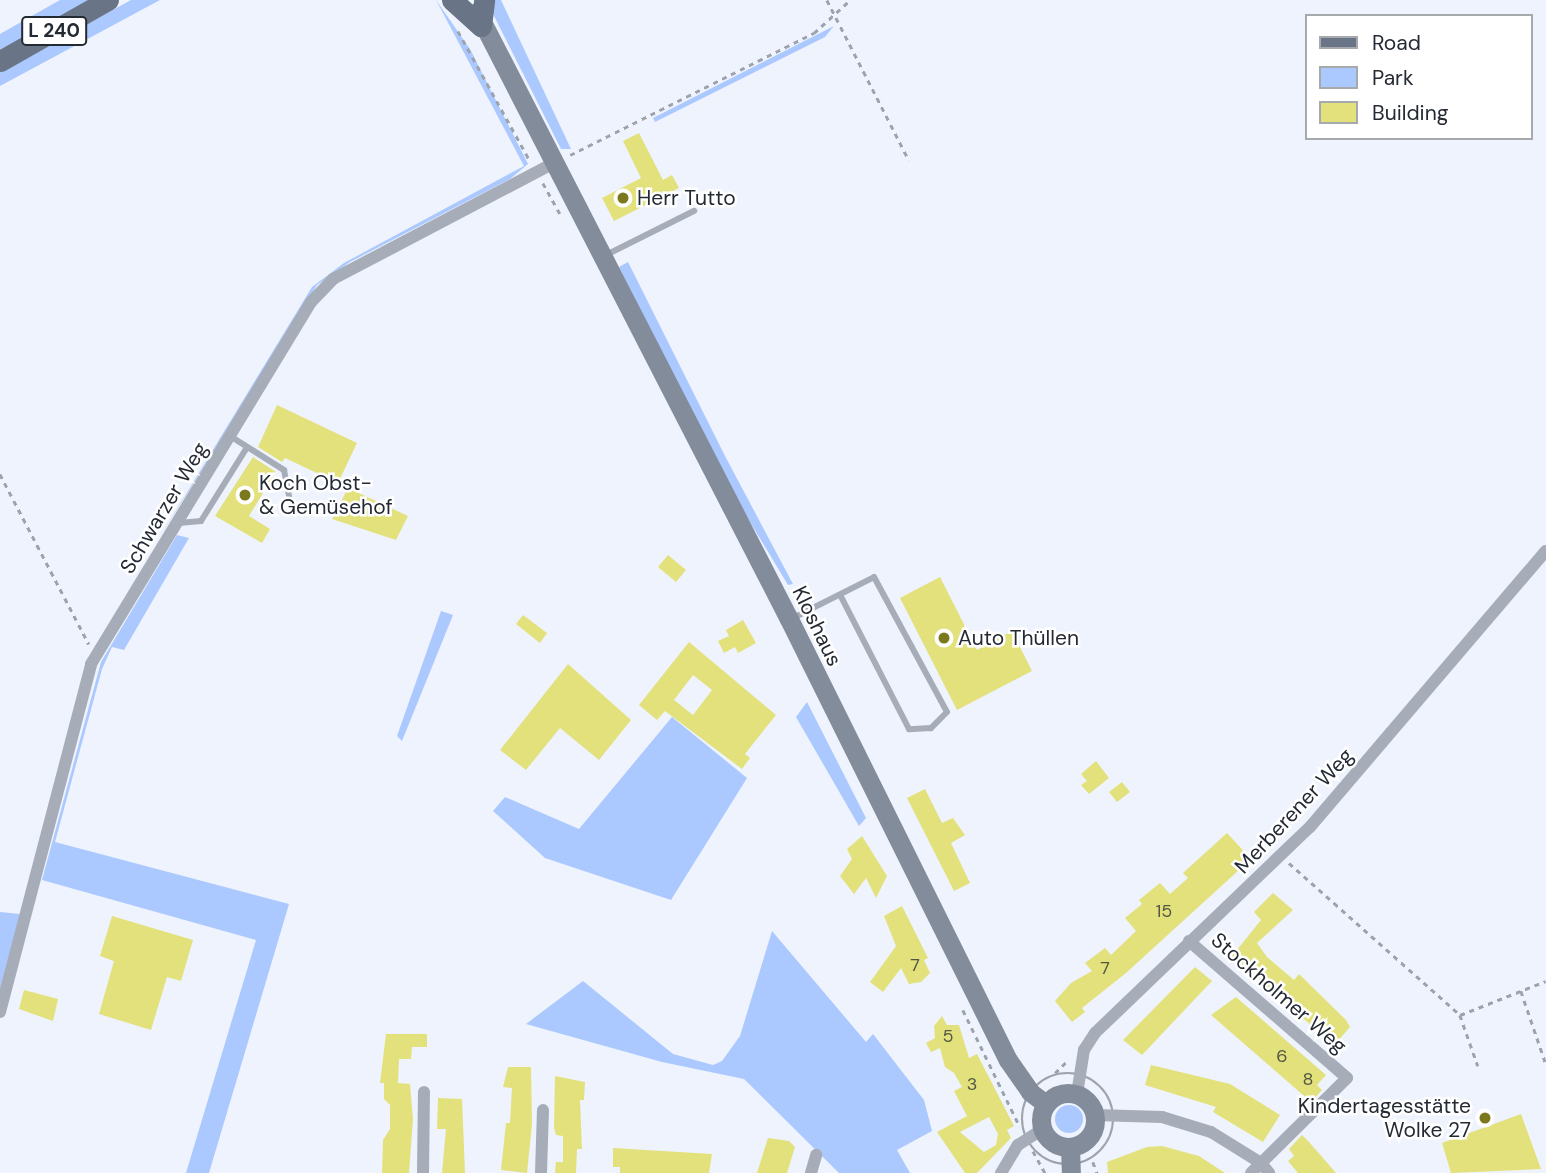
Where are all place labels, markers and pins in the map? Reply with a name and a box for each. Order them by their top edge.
place label: Herr Tutto [637,185,736,211]
marker: Herr Tutto [615,190,631,206]
place label: Koch Obst- & Gemüsehof [259,470,393,520]
marker: Koch Obst- & Gemüsehof [237,487,253,503]
place label: Auto Thüllen [958,625,1079,651]
marker: Auto Thüllen [936,630,952,646]
place label: Kindertagesstätte Wolke 27 [1298,1093,1471,1143]
marker: Kindertagesstätte Wolke 27 [1477,1110,1493,1126]

